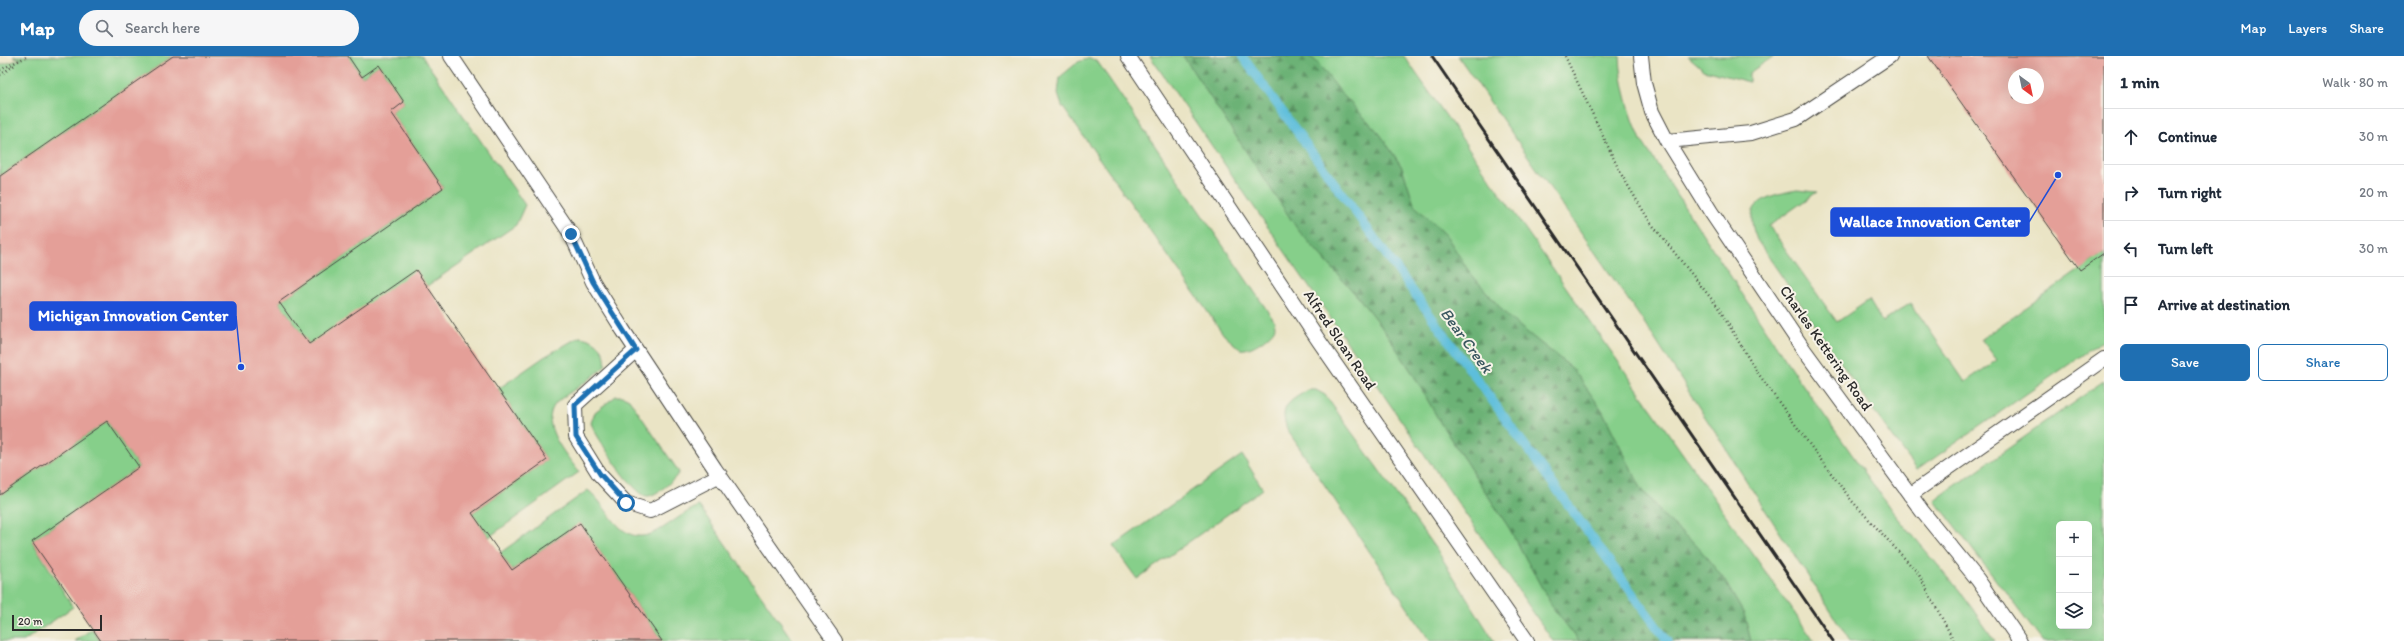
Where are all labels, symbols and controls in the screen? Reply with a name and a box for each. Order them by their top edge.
search box [79,10,359,46]
text: Map [20,17,55,40]
icon: search [93,17,115,39]
text: Search here [125,19,200,37]
text: Map [2241,20,2266,37]
text: Layers [2288,20,2327,37]
text: Share [2349,20,2384,37]
north arrow [2008,68,2044,104]
text: 1 min [2120,72,2159,92]
text: Walk · 80 m [2322,75,2388,90]
icon: ahead [2120,126,2142,148]
text: Continue [2158,128,2217,146]
text: 30 m [2359,129,2388,144]
icon: right [2120,182,2142,204]
text: Turn right [2158,184,2222,202]
text: 20 m [2359,185,2388,200]
callout: Wallace Innovation Center [1831,208,2029,236]
text: Wallace Innovation Center [1839,212,2022,231]
route end [562,225,580,243]
icon: left [2120,238,2142,260]
text: Turn left [2158,240,2213,258]
text: 30 m [2359,241,2388,256]
street label: Charles Kettering Road [1776,282,1876,414]
street label: Alfred Sloan Road [1300,287,1381,394]
icon: arrive [2120,294,2142,316]
text: Arrive at destination [2158,296,2290,314]
callout: Michigan Innovation Center [30,302,236,330]
water label: Bear Creek [1437,304,1497,377]
text: Michigan Innovation Center [38,306,229,326]
button: Save [2120,344,2250,381]
button: Share [2258,344,2388,381]
route start [617,494,635,512]
map controls [2056,521,2092,629]
button: + [2056,521,2092,557]
button: − [2056,557,2092,593]
button: layers [2056,593,2092,629]
scale bar [12,613,102,632]
text: 20 m [18,615,42,628]

